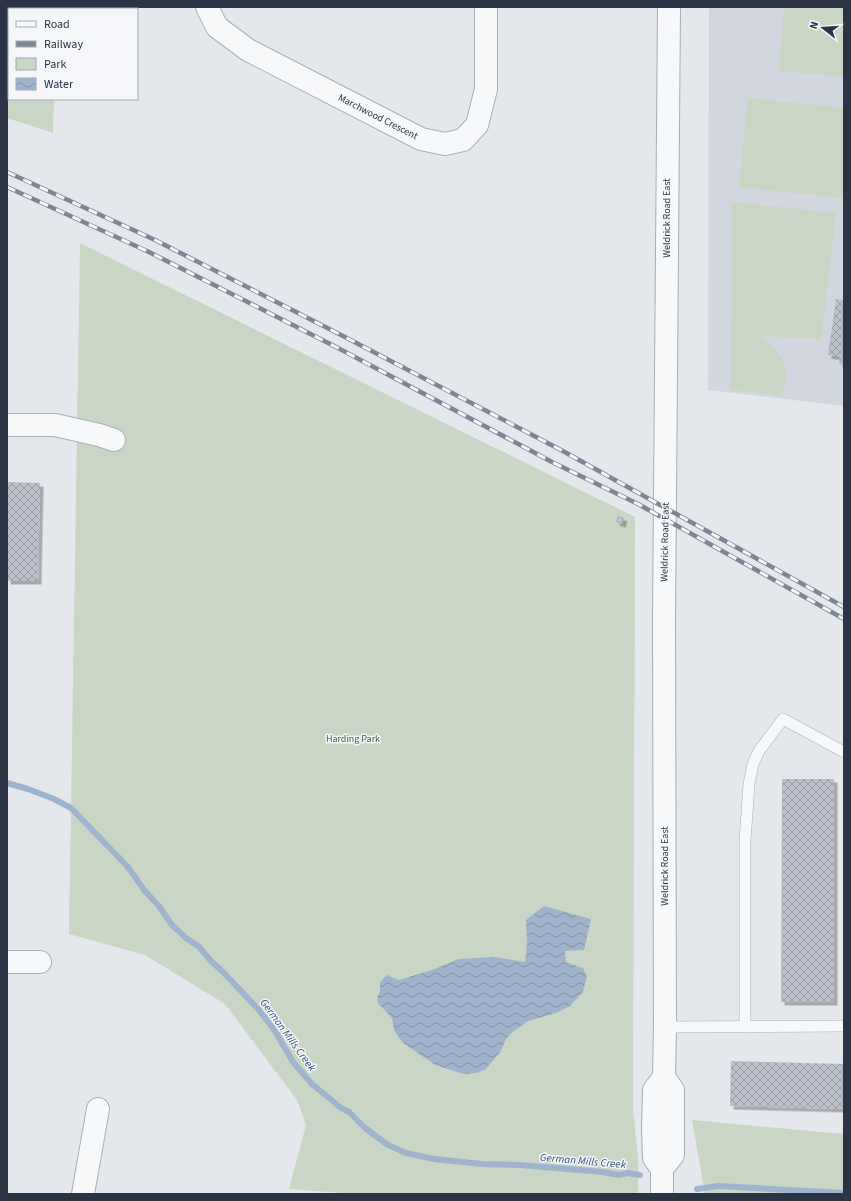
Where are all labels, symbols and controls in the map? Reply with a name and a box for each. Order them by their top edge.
legend [8,8,138,100]
north arrow [803,8,843,48]
text: Road [44,16,70,33]
text: N [806,20,822,31]
text: Railway [44,36,83,53]
text: Park [44,56,66,73]
text: Water [44,76,74,93]
street label: Marchwood Crescent [336,91,421,143]
street label: Weldrick Road East [660,178,674,258]
street label: Weldrick Road East [657,502,673,582]
park label: Harding Park [326,732,380,746]
street label: Weldrick Road East [658,826,672,906]
water label: German Mills Creek [257,996,320,1075]
water label: German Mills Creek [539,1150,627,1172]

